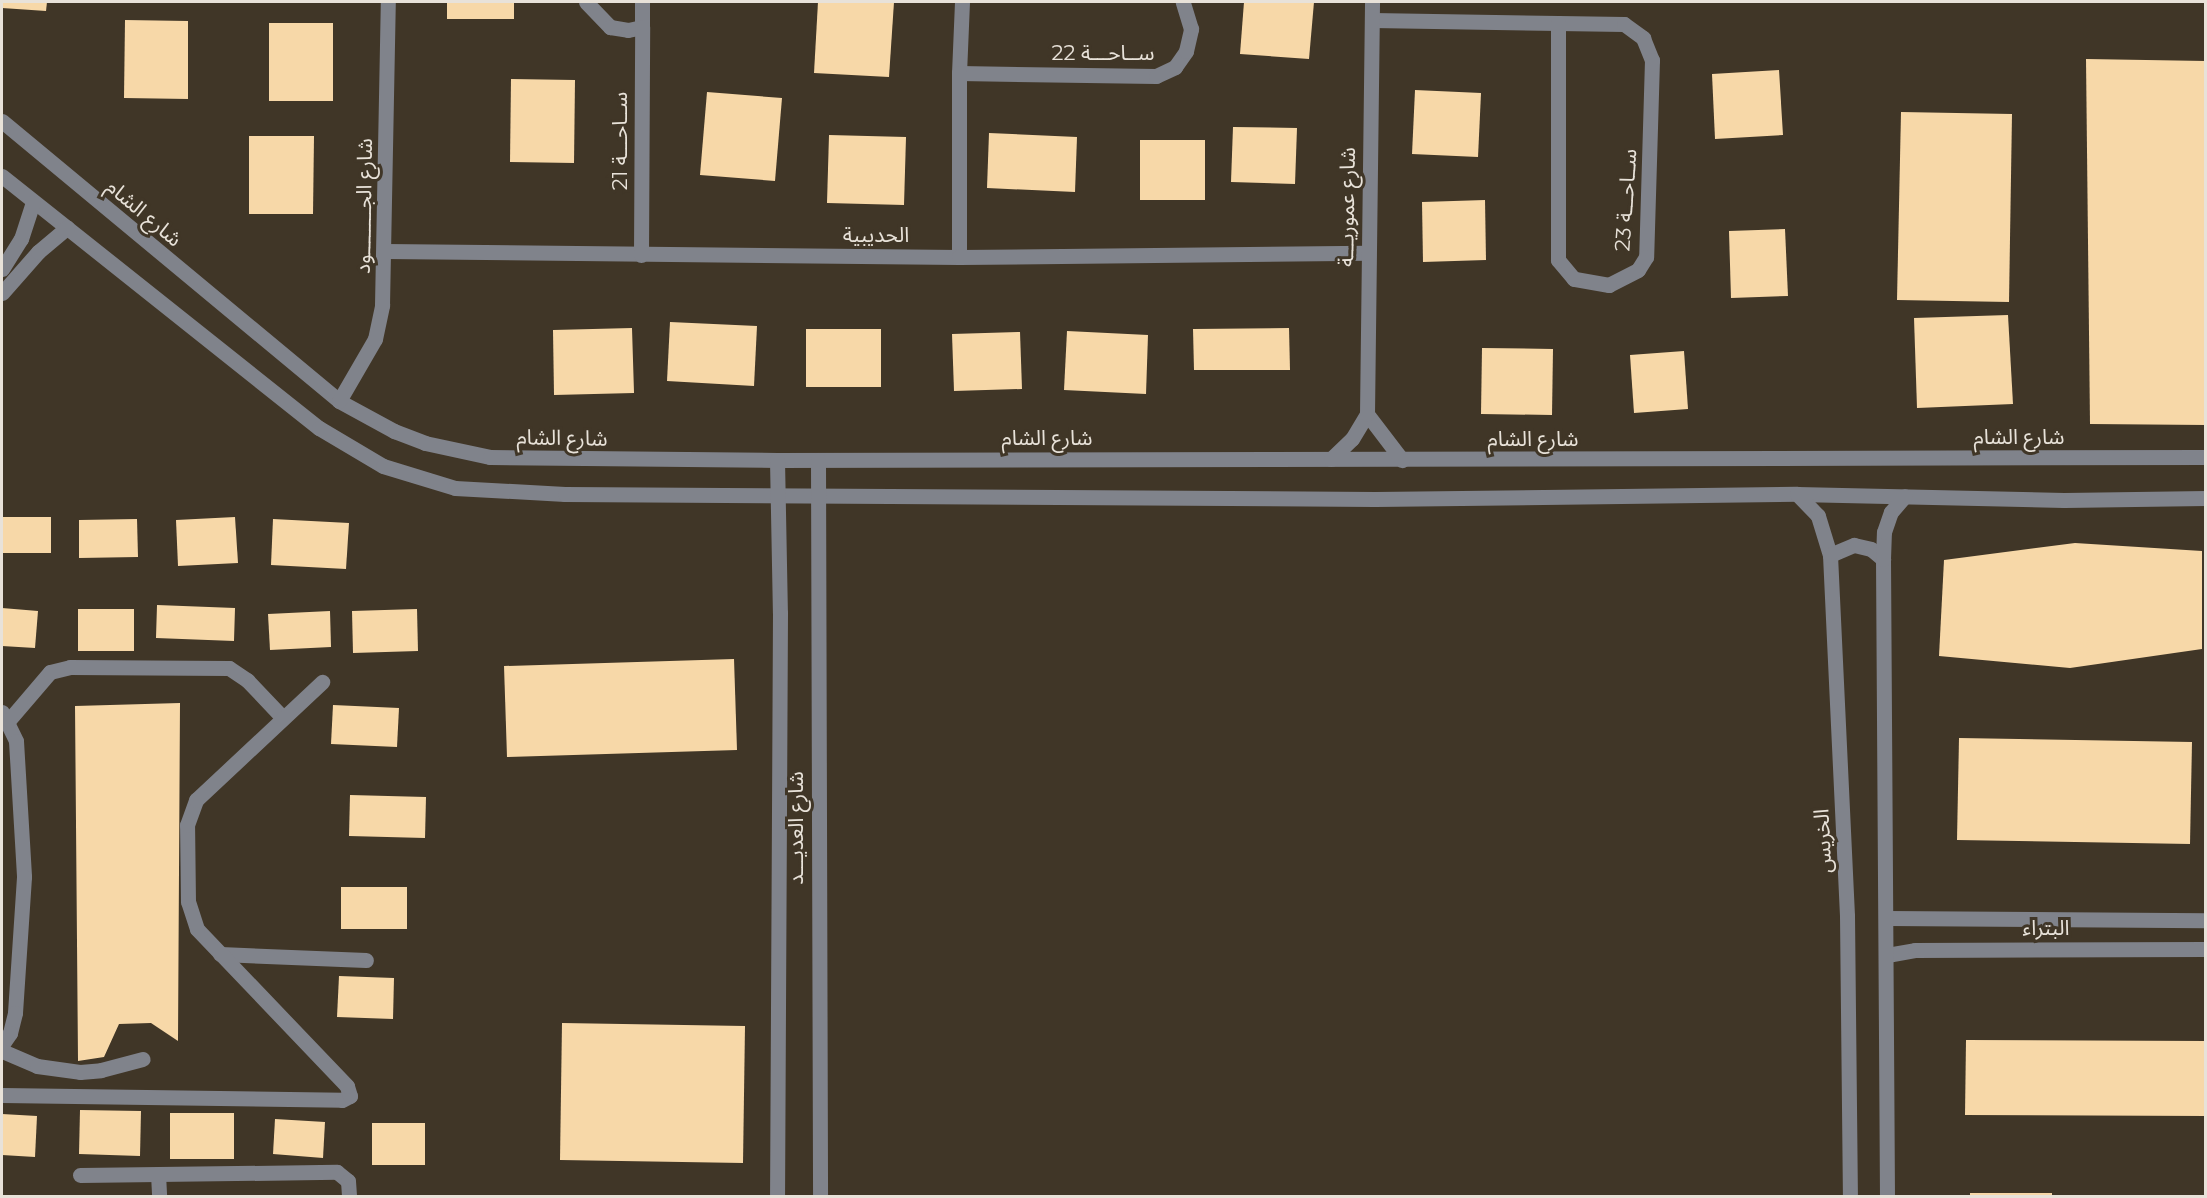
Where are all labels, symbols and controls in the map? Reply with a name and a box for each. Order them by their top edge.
street label: ســاحـــة 22 [1052,40,1154,66]
street label: ســاحـــة 21 [607,92,633,190]
street label: شارع الجــــــــود [350,138,378,274]
street label: شارع عموريـــة [1333,147,1361,267]
street label: ســاحـــة 23 [1610,148,1642,252]
street label: شارع الشام [101,174,187,252]
street label: الحديبية [843,222,909,248]
street label: شارع الشام [1973,424,2065,450]
street label: شارع الشام [516,425,608,451]
street label: شارع الشام [1001,425,1093,451]
street label: شارع الشام [1487,426,1579,452]
street label: شارع العديـــد [783,771,809,885]
street label: الخريس [1809,808,1837,874]
street label: البتراء [2023,915,2069,941]

